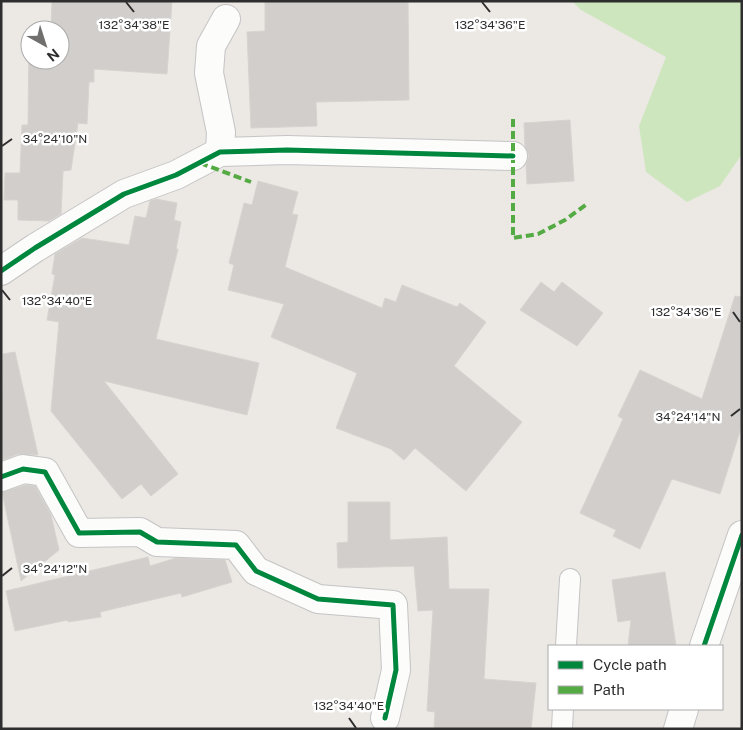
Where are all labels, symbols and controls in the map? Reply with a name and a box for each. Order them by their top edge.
text: 132°34'38"E [98,18,170,32]
text: 132°34'36"E [455,18,525,32]
north arrow [20,20,70,70]
text: N [44,45,62,65]
text: 34°24'10"N [23,132,87,146]
text: 132°34'40"E [22,294,92,308]
text: 132°34'36"E [651,305,721,319]
text: 34°24'14"N [656,410,720,424]
text: 34°24'12"N [23,562,87,576]
legend [548,645,723,710]
text: Cycle path [593,656,667,673]
text: Path [593,681,625,698]
text: 132°34'40"E [314,699,384,713]

